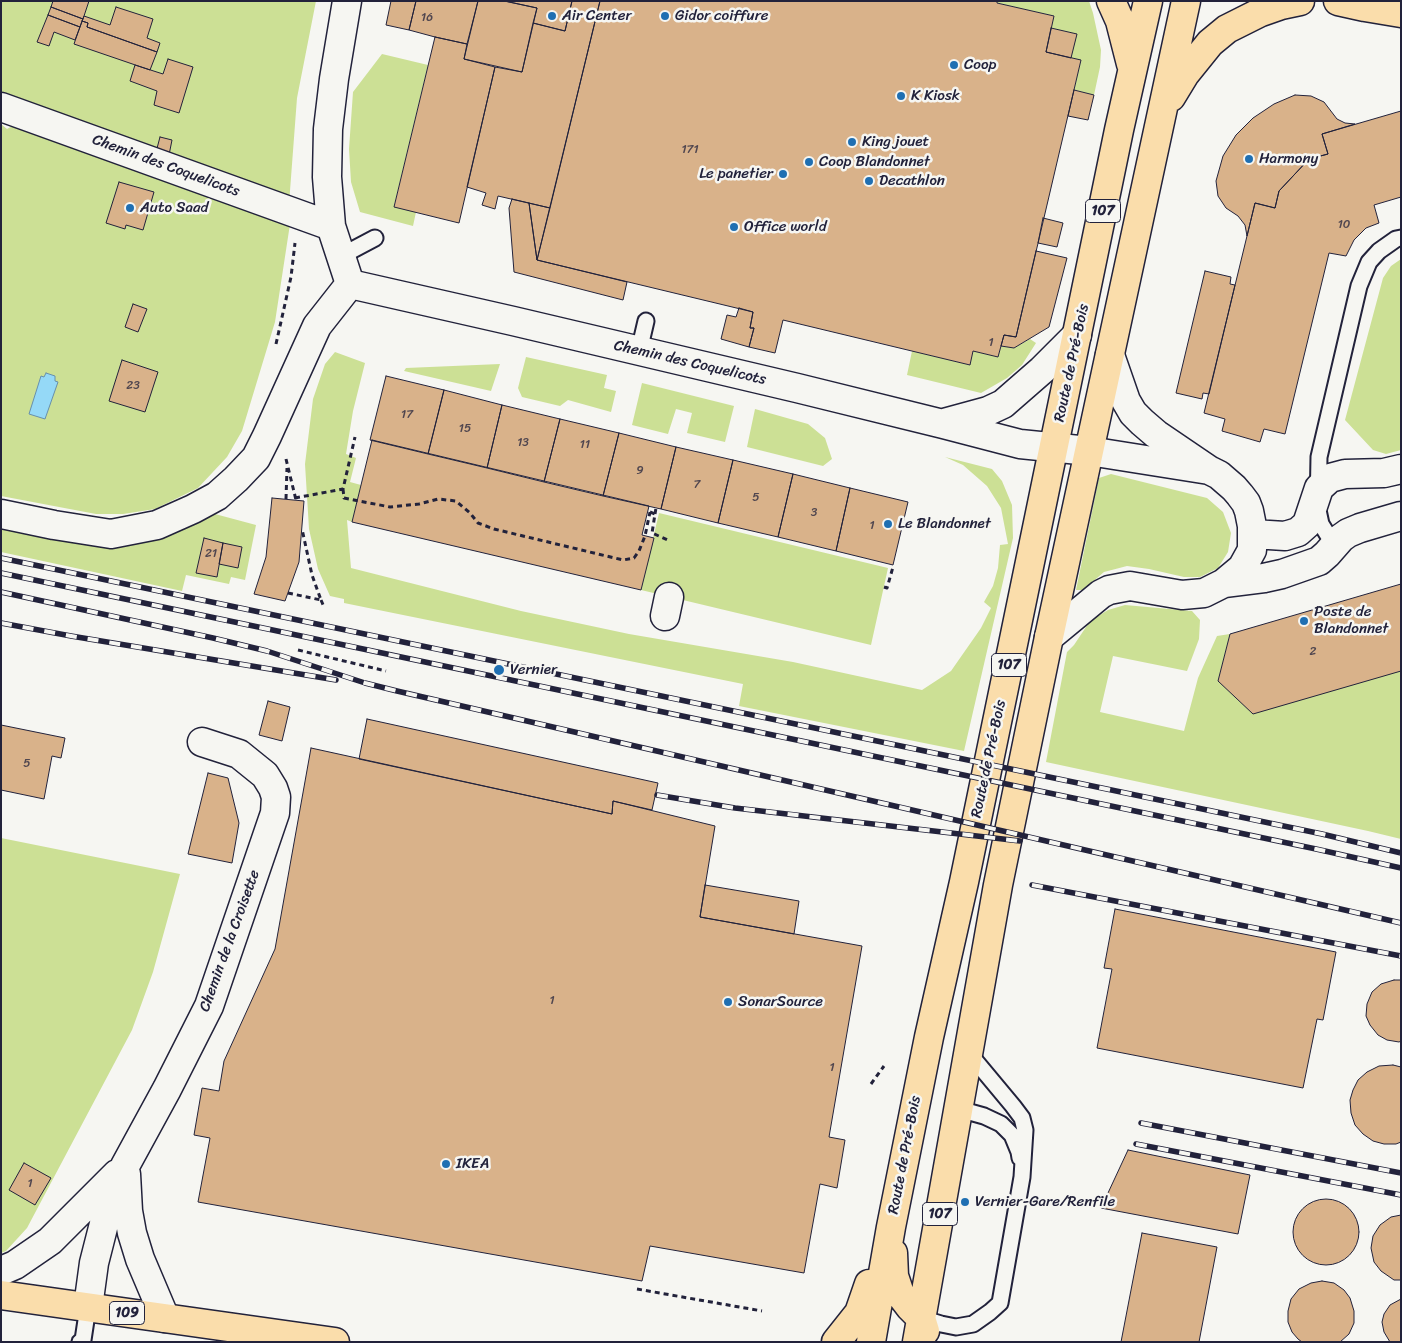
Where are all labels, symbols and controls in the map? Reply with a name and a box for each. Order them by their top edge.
place label: Air Center [562,7,632,25]
place label: Gidor coiffure [675,7,768,25]
marker: Air Center [546,10,558,22]
marker: Gidor coiffure [659,10,671,22]
house number: 16 [421,11,433,25]
place label: Coop [964,56,997,74]
marker: Coop [948,59,960,71]
place label: K Kiosk [911,87,960,105]
marker: K Kiosk [895,90,907,102]
street label: Chemin des Coquelicots [90,131,242,201]
place label: King jouet [862,133,929,151]
marker: King jouet [846,136,858,148]
house number: 171 [681,143,699,157]
place label: Harmony [1259,150,1318,168]
place label: Coop Blandonnet [819,153,930,171]
marker: Harmony [1243,153,1255,165]
marker: Coop Blandonnet [803,156,815,168]
place label: Le panetier [699,165,773,183]
marker: Le panetier [777,168,789,180]
place label: Decathlon [879,172,945,190]
marker: Decathlon [863,175,875,187]
place label: Auto Saad [140,199,208,217]
road number: 107 [1086,200,1120,222]
marker: Auto Saad [124,202,136,214]
place label: Office world [744,218,827,236]
house number: 10 [1338,218,1350,232]
marker: Office world [728,221,740,233]
street label: Route de Pré-Bois [1051,302,1093,424]
house number: 1 [988,336,994,350]
street label: Chemin des Coquelicots [612,337,768,389]
house number: 23 [126,379,140,393]
house number: 17 [401,408,413,422]
house number: 15 [459,422,471,436]
house number: 13 [517,436,529,450]
house number: 11 [580,438,590,452]
house number: 9 [636,464,644,478]
house number: 7 [694,478,700,492]
house number: 5 [752,491,760,505]
house number: 3 [811,506,817,520]
place label: Le Blandonnet [898,515,991,533]
marker: Le Blandonnet [882,518,894,530]
house number: 1 [869,519,875,533]
house number: 21 [205,547,217,561]
place label: Poste de Blandonnet [1314,603,1388,638]
marker: Poste de Blandonnet [1298,615,1310,627]
house number: 2 [1310,645,1316,659]
road number: 107 [992,654,1026,676]
place label: Vernier [510,661,557,679]
marker: Vernier [492,663,506,677]
street label: Route de Pré-Bois [968,698,1010,820]
house number: 5 [23,757,31,771]
street label: Chemin de la Croisette [196,868,264,1014]
place label: SonarSource [738,993,823,1011]
house number: 1 [549,994,555,1008]
marker: SonarSource [722,996,734,1008]
house number: 1 [829,1061,835,1075]
street label: Route de Pré-Bois [885,1094,925,1216]
place label: IKEA [456,1155,489,1173]
marker: IKEA [440,1158,452,1170]
house number: 1 [27,1177,33,1191]
place label: Vernier-Gare/Renfile [975,1193,1115,1211]
marker: Vernier-Gare/Renfile [959,1196,971,1208]
road number: 107 [922,1202,958,1226]
road number: 109 [110,1302,144,1325]

